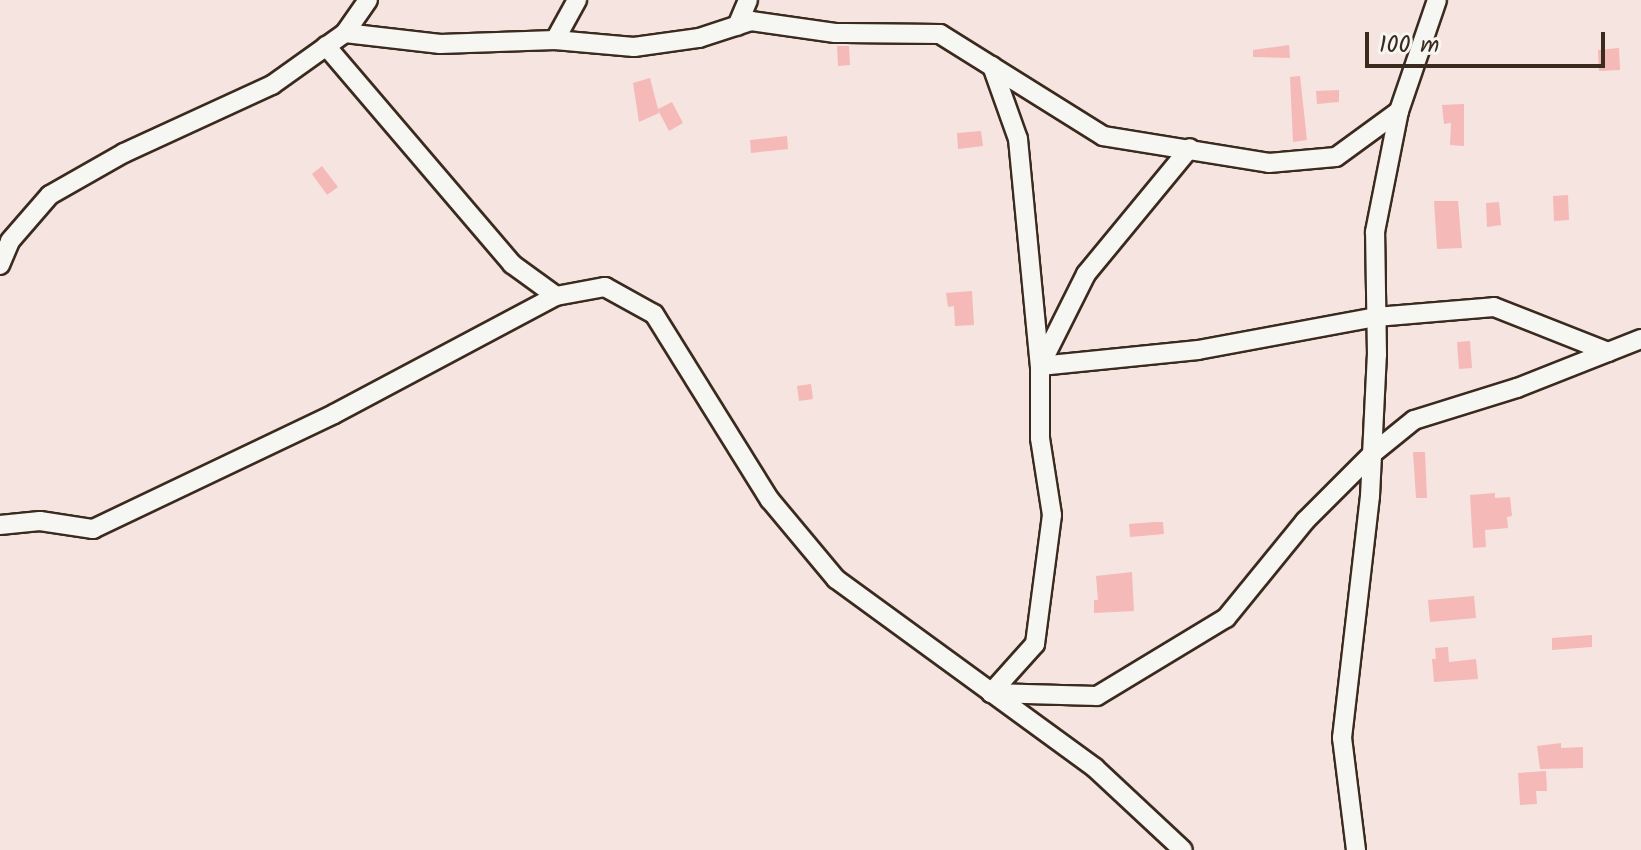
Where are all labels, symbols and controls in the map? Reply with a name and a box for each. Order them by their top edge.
scale bar [1369,16,1609,66]
text: 100 m [1379,26,1439,65]

